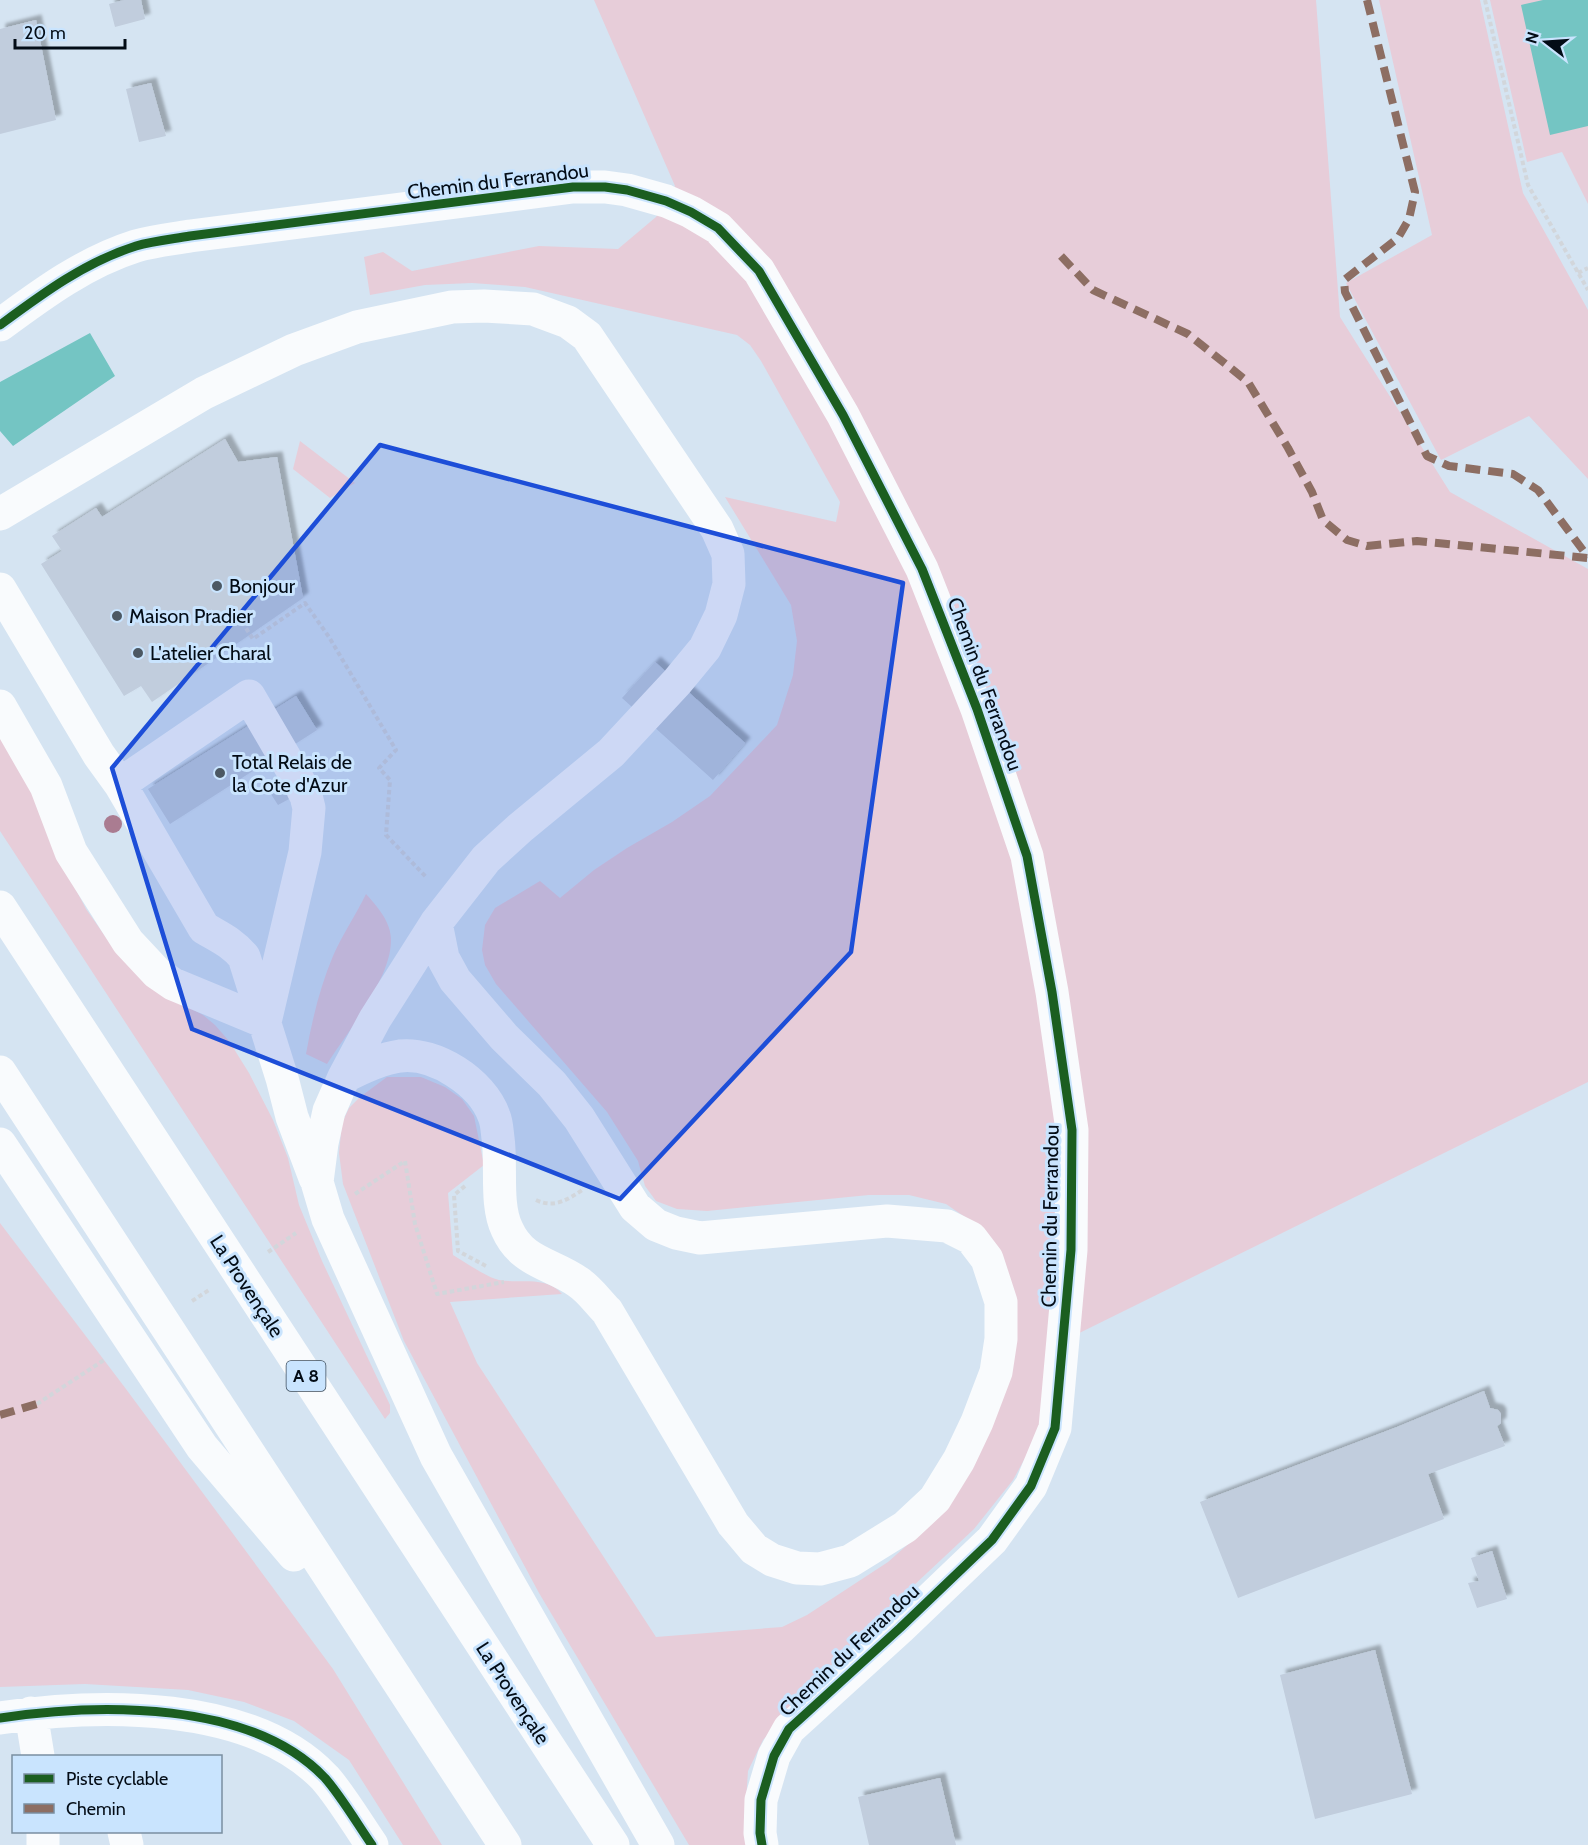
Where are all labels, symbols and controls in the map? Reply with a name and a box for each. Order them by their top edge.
scale bar [15,12,124,50]
north arrow [1516,12,1576,72]
text: 20 m [24,22,66,44]
text: N [1521,30,1543,46]
street label: Chemin du Ferrandou [406,158,590,204]
place label: Bonjour [229,574,296,598]
marker: Bonjour [210,579,224,593]
street label: Chemin du Ferrandou [942,594,1028,774]
place label: Maison Pradier [129,604,254,628]
marker: Maison Pradier [110,609,124,623]
place label: L'atelier Charal [150,641,271,665]
marker: L'atelier Charal [131,646,145,660]
place label: Total Relais de la Cote d'Azur [232,750,352,797]
marker: Total Relais de la Cote d'Azur [213,766,227,780]
street label: Chemin du Ferrandou [1036,1124,1064,1308]
street label: La Provençale [205,1230,289,1342]
road number: A 8 [286,1361,326,1391]
street label: Chemin du Ferrandou [774,1579,924,1721]
street label: La Provençale [471,1637,555,1749]
legend [12,1755,222,1833]
text: Piste cyclable [66,1768,168,1790]
text: Chemin [66,1798,126,1820]

